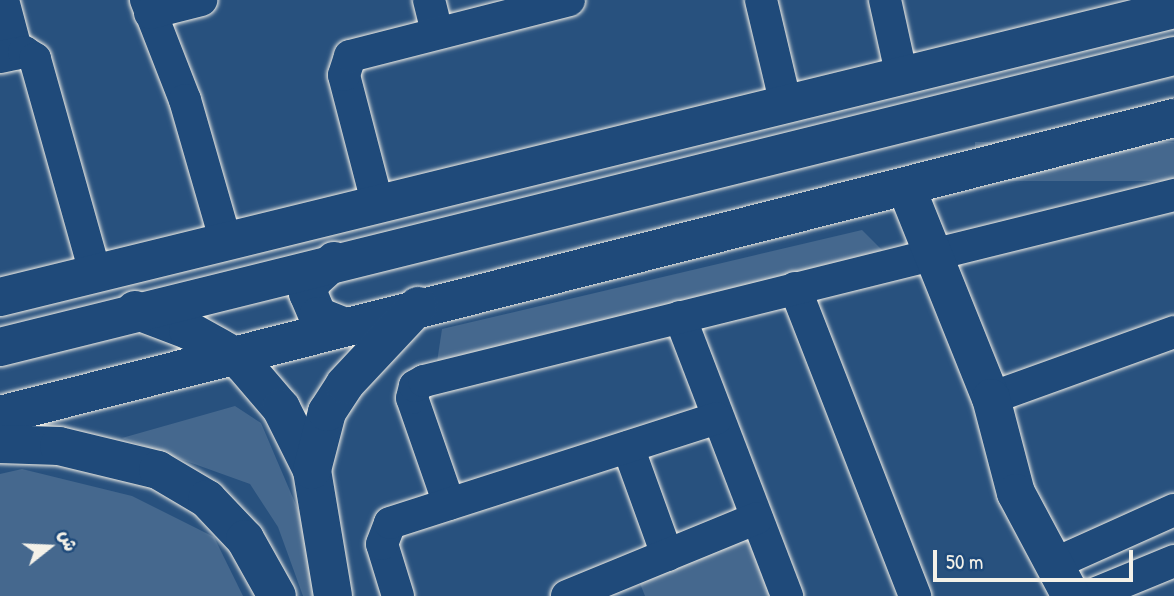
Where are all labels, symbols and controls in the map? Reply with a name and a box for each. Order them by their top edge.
north arrow [14,512,84,582]
text: ش [53,527,85,554]
scale bar [936,536,1136,580]
text: 50 m [946,547,983,576]

